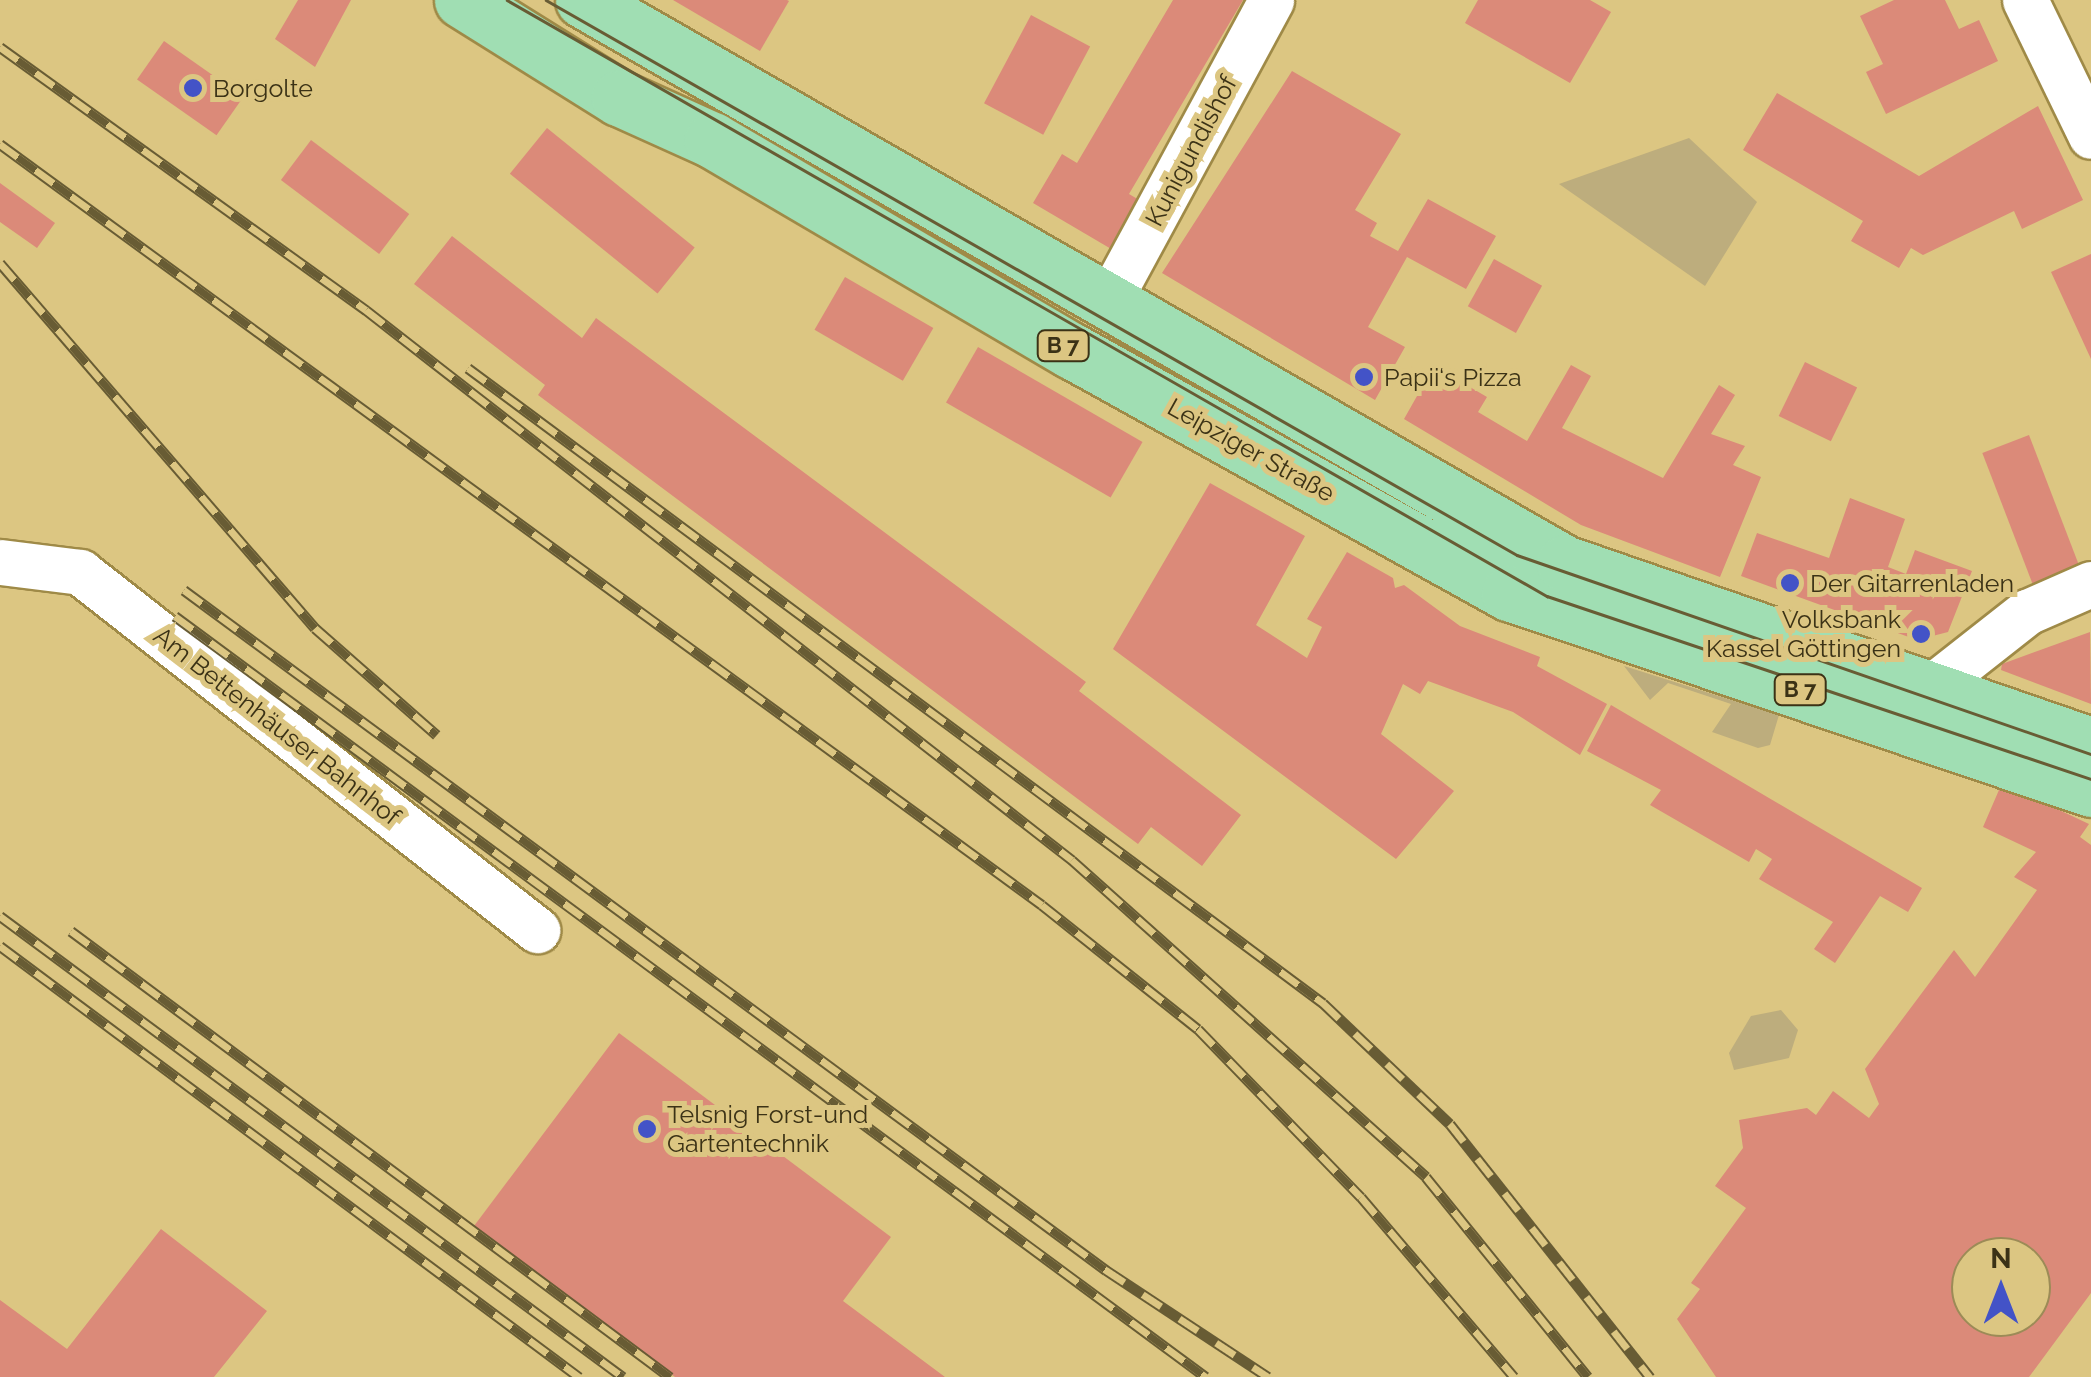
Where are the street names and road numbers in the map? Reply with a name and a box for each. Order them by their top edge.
street label: Kunigundishof [1139,71,1243,231]
road number: B 7 [1036,329,1090,363]
street label: Leipziger Straße [1162,392,1340,508]
street label: Am Bettenhäuser Bahnhof [148,620,406,832]
road number: B 7 [1772,673,1828,707]

